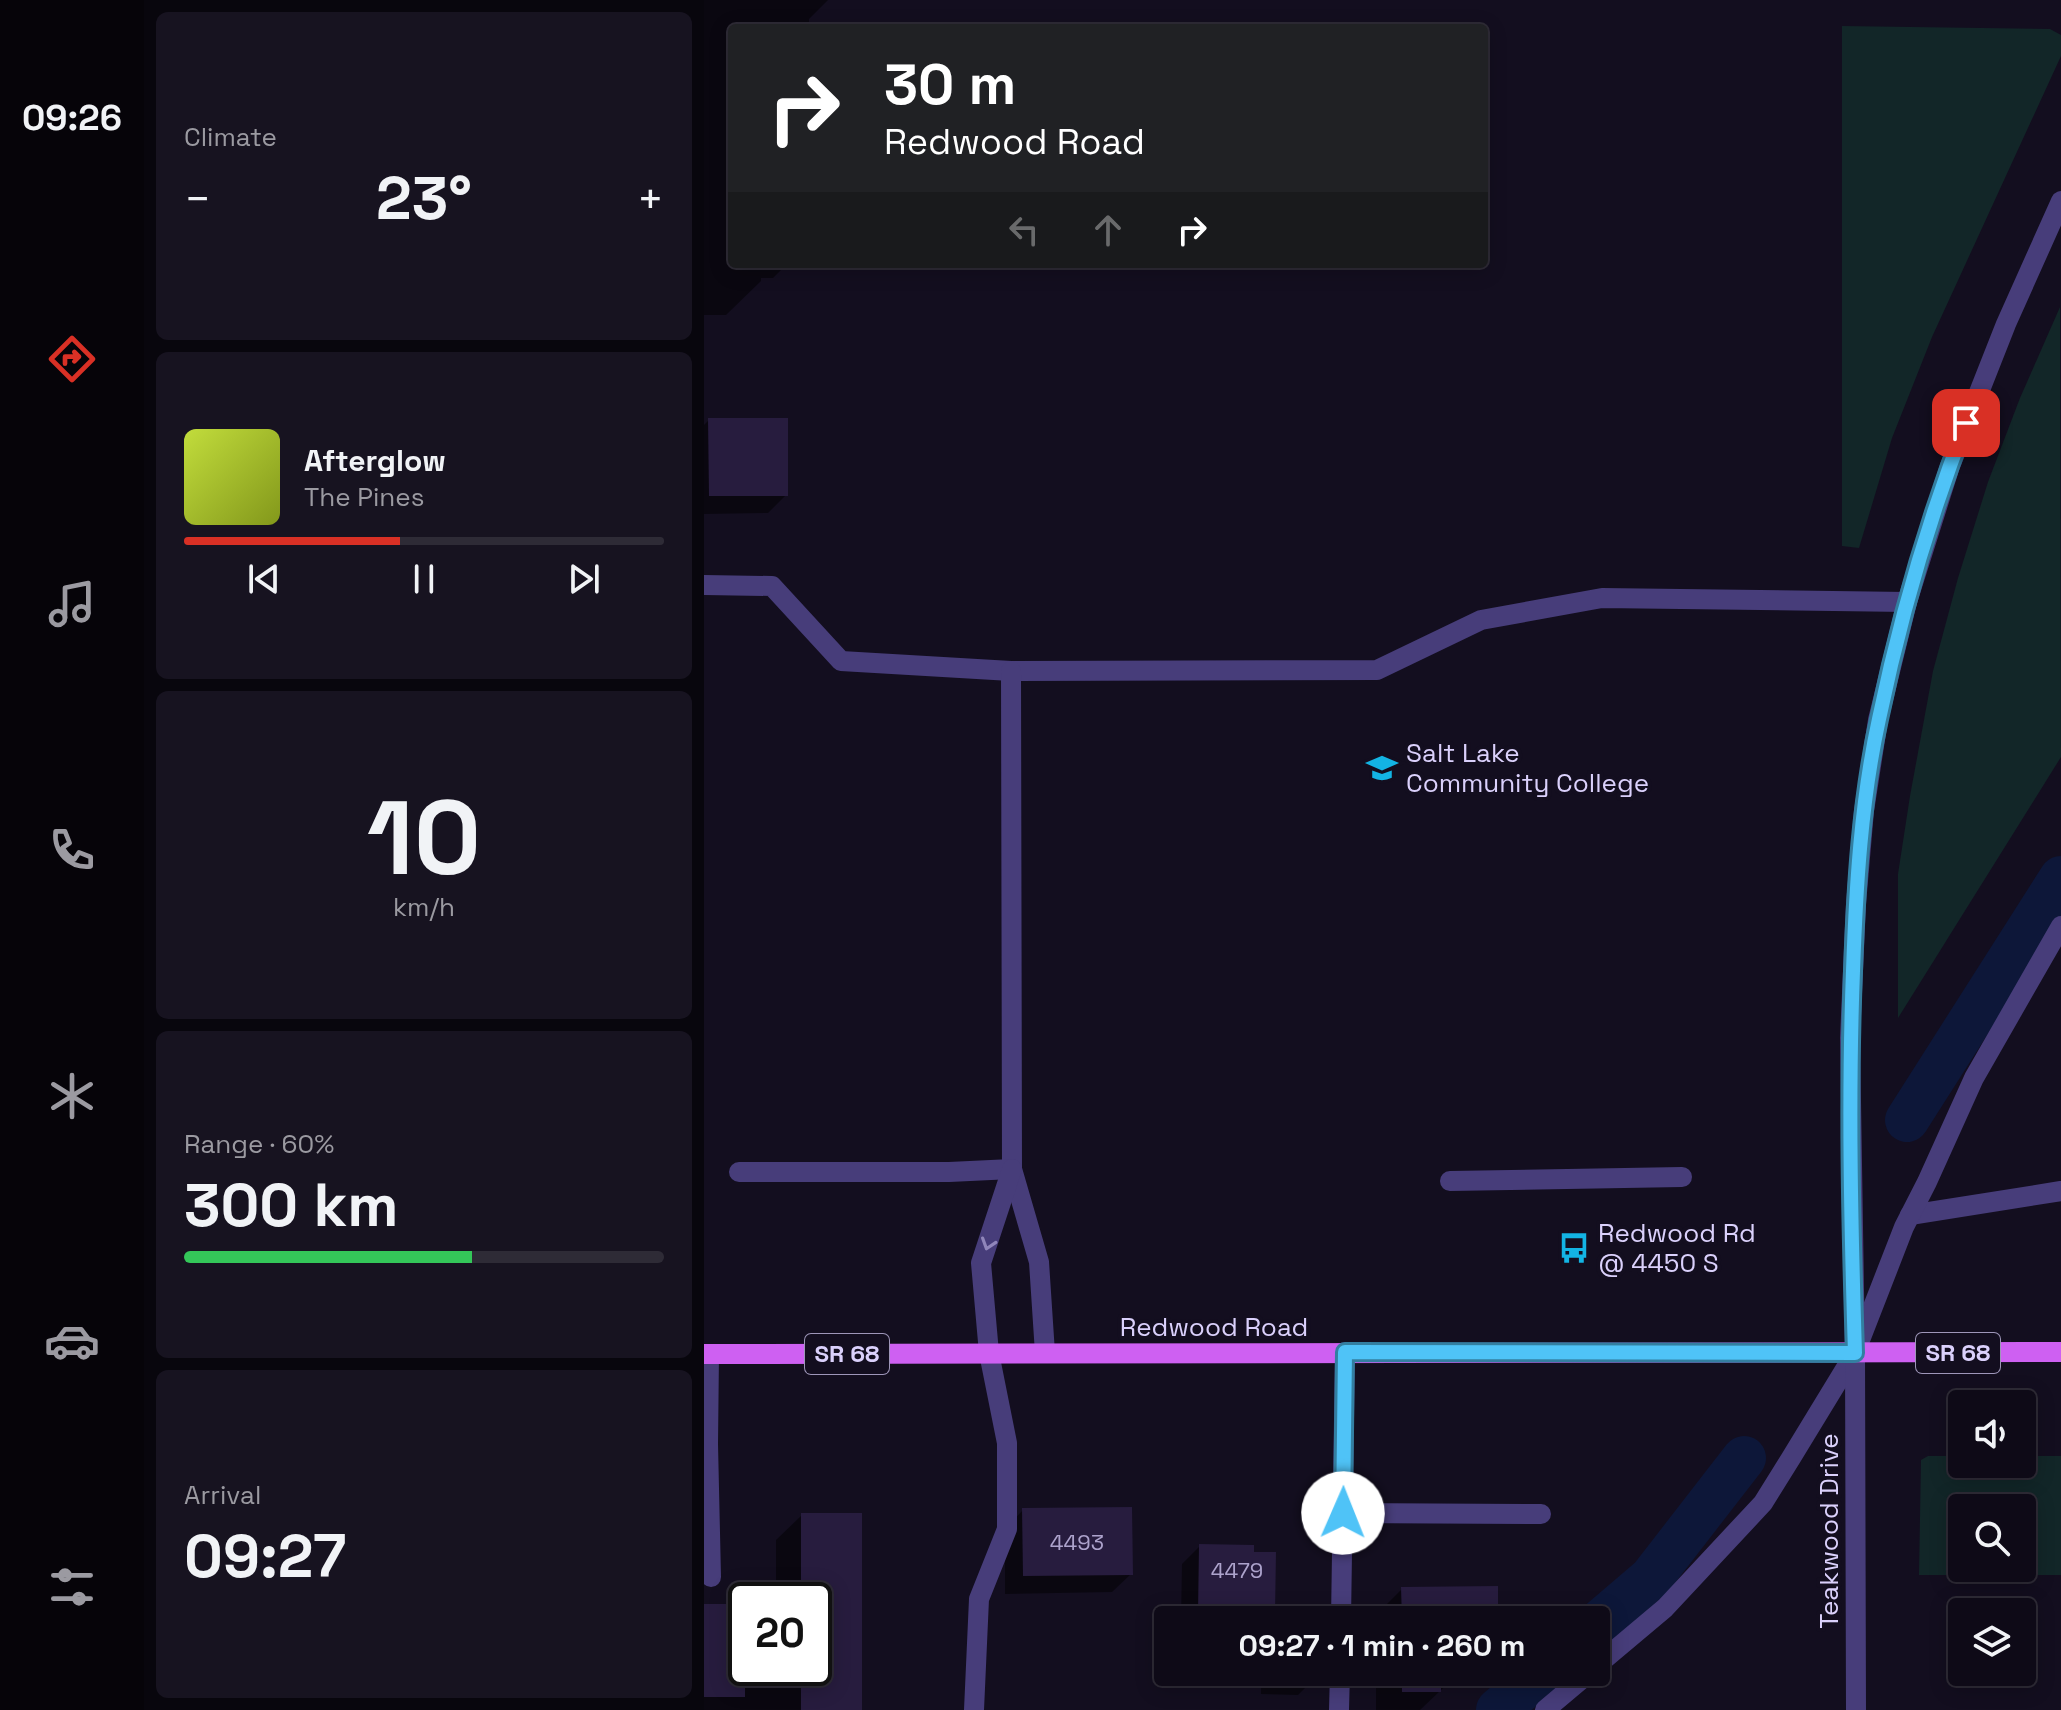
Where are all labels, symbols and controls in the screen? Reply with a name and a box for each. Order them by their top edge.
text: 30 m [884,49,1016,120]
icon: right [752,56,856,160]
text: 09:26 [22,95,122,141]
text: Redwood Road [884,119,1145,165]
text: Climate [184,120,277,154]
text: 23° [376,160,472,237]
text: − [184,171,211,227]
text: + [637,171,664,227]
icon: left [1002,208,1046,252]
icon: ahead [1086,208,1130,252]
icon: right [1170,208,1214,252]
icon: directions [44,331,100,387]
pin [1932,389,2000,457]
icon: arrive [1944,401,1988,445]
text: Afterglow [304,441,446,480]
text: The Pines [304,480,424,514]
icon: previous [242,557,286,601]
icon: pause [402,557,446,601]
icon: next [562,557,606,601]
icon: music [44,576,100,632]
place label: Salt Lake Community College [1406,736,1649,800]
school or university icon: Salt Lake Community College [1365,751,1399,785]
text: 10 [367,772,481,904]
icon: phone [44,822,100,878]
text: km/h [393,890,455,924]
icon: climate [44,1068,100,1124]
text: Range · 60% [184,1127,334,1161]
text: 300 km [184,1167,399,1244]
place label: Redwood Rd @ 4450 S [1598,1216,1756,1280]
bus stop icon: Redwood Rd @ 4450 S [1557,1231,1591,1265]
one-way arrow [981,1236,997,1250]
street label: Redwood Road [1120,1310,1308,1344]
icon: car [44,1313,100,1369]
road number: SR 68 [1916,1333,2000,1373]
road number: SR 68 [805,1334,889,1374]
map controls [1948,1390,2036,1686]
button: sound [1948,1390,2036,1478]
street label: Teakwood Drive [1812,1433,1846,1629]
position arrow [1301,1471,1385,1555]
text: Arrival [184,1478,261,1512]
button: search [1948,1494,2036,1582]
text: 09:27 [184,1518,346,1595]
house number: 4493 [1050,1528,1104,1556]
house number: 4479 [1211,1556,1263,1584]
icon: filters [44,1559,100,1615]
speed limit sign: 20 [728,1582,832,1686]
button: layers [1948,1598,2036,1686]
text: 09:27 · 1 min · 260 m [1239,1626,1525,1665]

